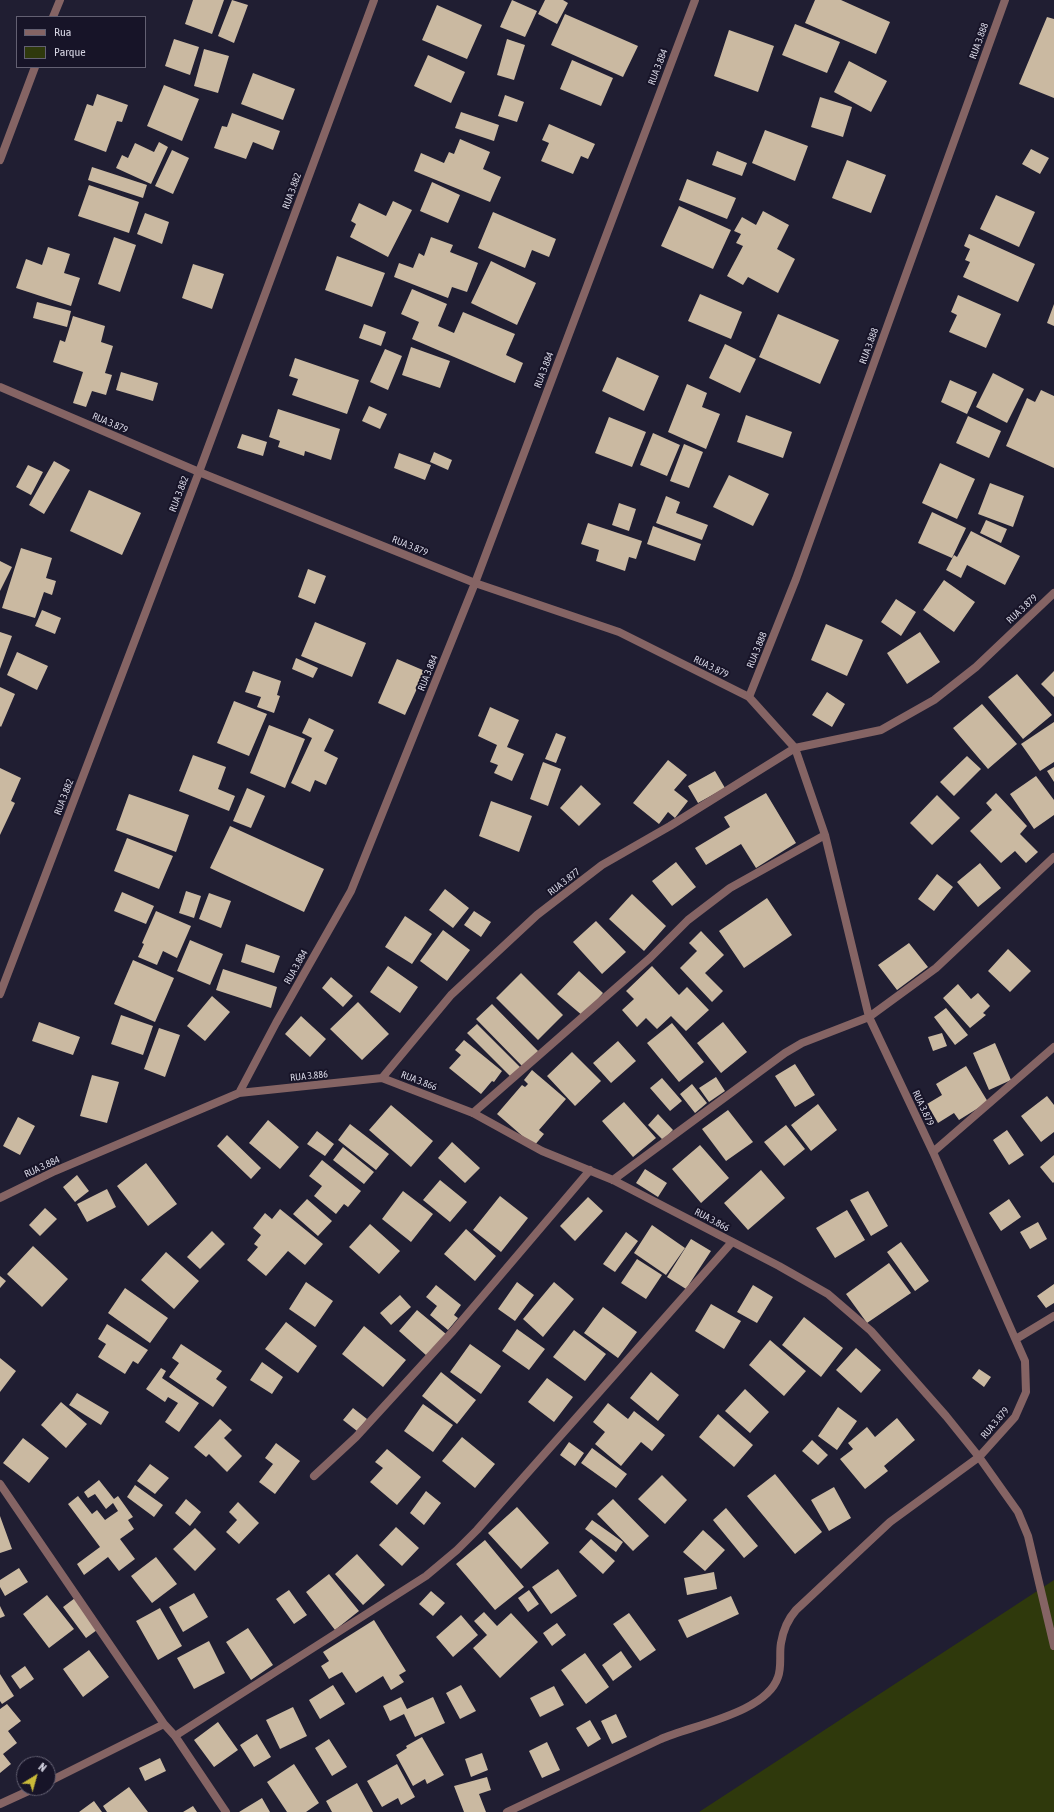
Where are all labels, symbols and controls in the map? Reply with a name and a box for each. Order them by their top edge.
legend [16,16,146,68]
street label: RUA 3.888 [967,21,991,61]
text: Rua [54,25,71,39]
text: Parque [54,45,86,59]
street label: RUA 3.884 [646,47,670,87]
street label: RUA 3.882 [280,171,304,211]
street label: RUA 3.888 [857,326,881,366]
street label: RUA 3.884 [532,350,556,390]
street label: RUA 3.879 [90,410,130,436]
street label: RUA 3.882 [167,474,191,514]
street label: RUA 3.879 [390,533,430,559]
street label: RUA 3.879 [1004,592,1040,626]
street label: RUA 3.888 [744,630,770,670]
street label: RUA 3.884 [415,653,441,693]
street label: RUA 3.879 [691,653,731,681]
street label: RUA 3.882 [52,777,76,817]
street label: RUA 3.877 [545,866,583,898]
street label: RUA 3.884 [282,948,310,986]
street label: RUA 3.886 [290,1068,328,1084]
street label: RUA 3.866 [399,1069,439,1093]
street label: RUA 3.879 [910,1088,936,1128]
street label: RUA 3.884 [22,1154,62,1180]
street label: RUA 3.866 [693,1206,731,1234]
street label: RUA 3.879 [978,1405,1012,1441]
north arrow [16,1756,56,1796]
text: N [36,1760,49,1774]

